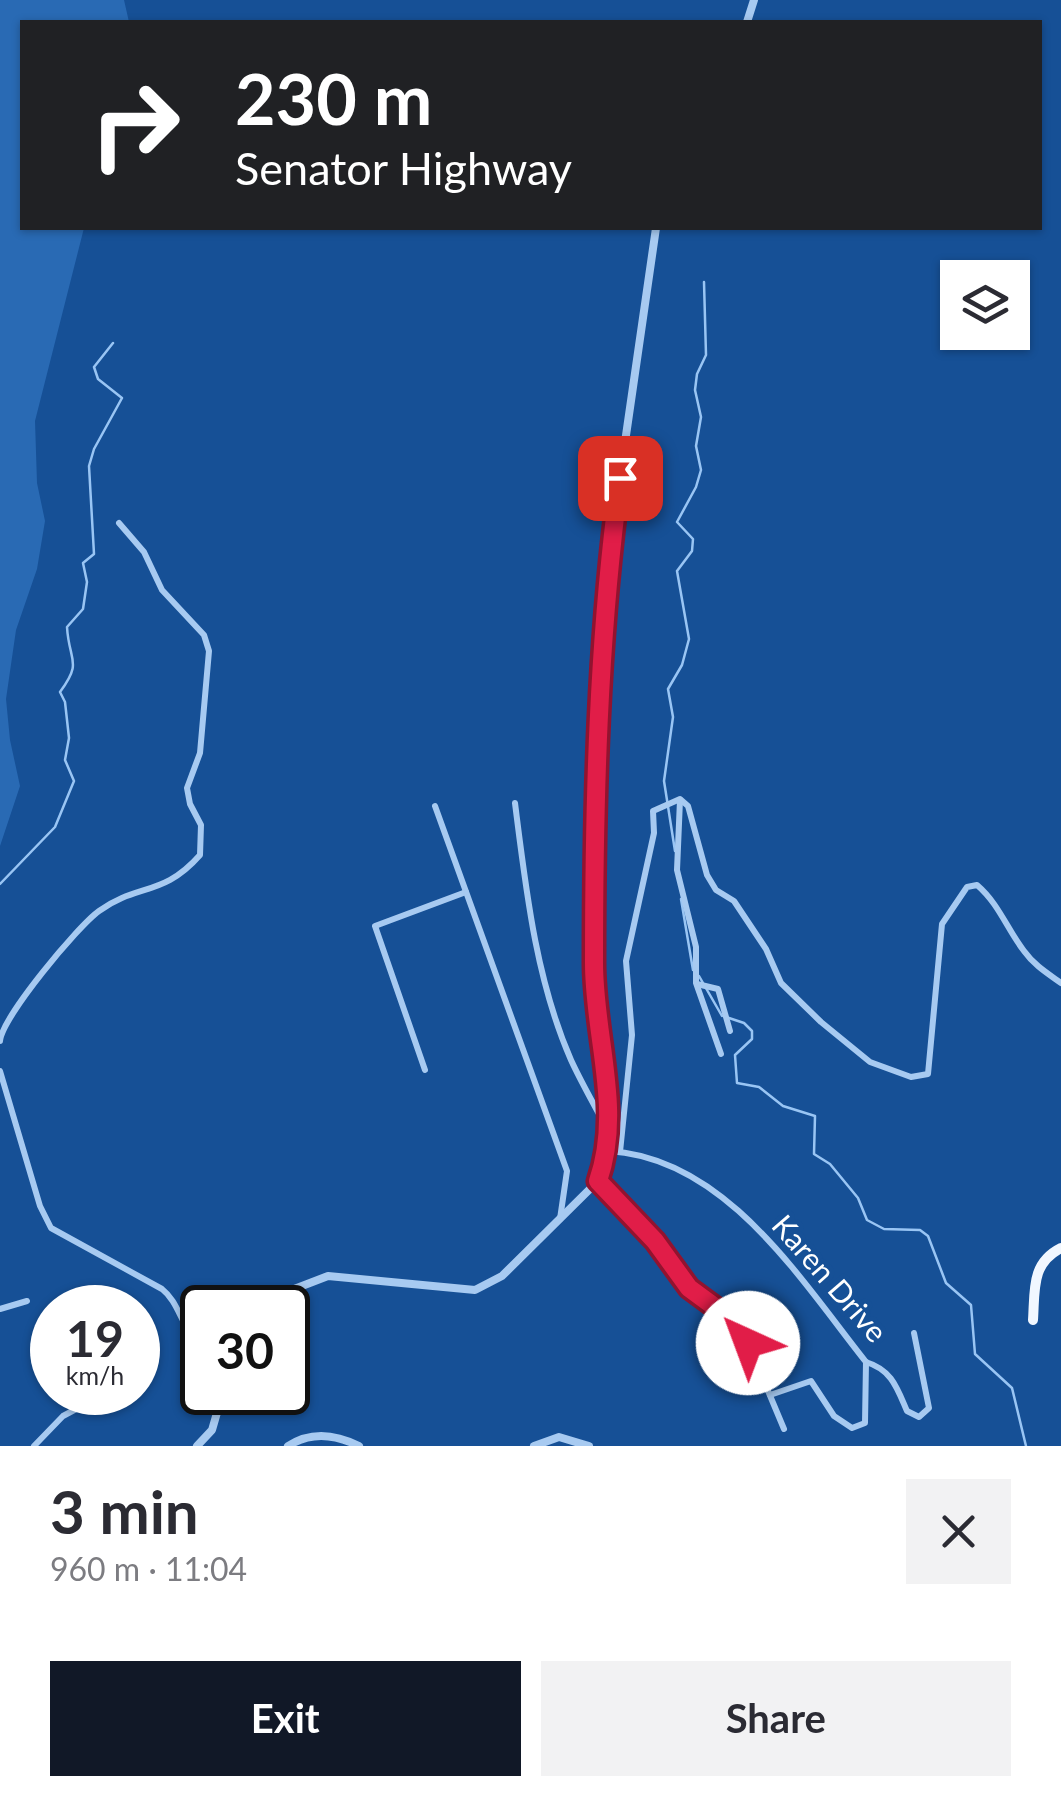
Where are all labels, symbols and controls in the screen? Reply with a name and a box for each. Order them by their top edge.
text: 230 m [235,56,432,140]
icon: right [70,60,200,190]
text: Senator Highway [235,141,572,195]
map controls [940,260,1030,350]
button: layers [940,260,1030,350]
pin [578,436,663,521]
icon: arrive [593,451,648,506]
street label: Karen Drive [765,1207,896,1349]
speed limit sign: 30 [180,1285,310,1415]
position arrow [696,1291,800,1395]
text: 19 [66,1308,124,1368]
text: km/h [66,1360,124,1390]
text: 3 min [50,1475,199,1547]
button: close [906,1479,1011,1584]
text: 960 m · 11:04 [50,1549,247,1588]
button: Exit [50,1661,521,1776]
button: Share [541,1661,1011,1776]

